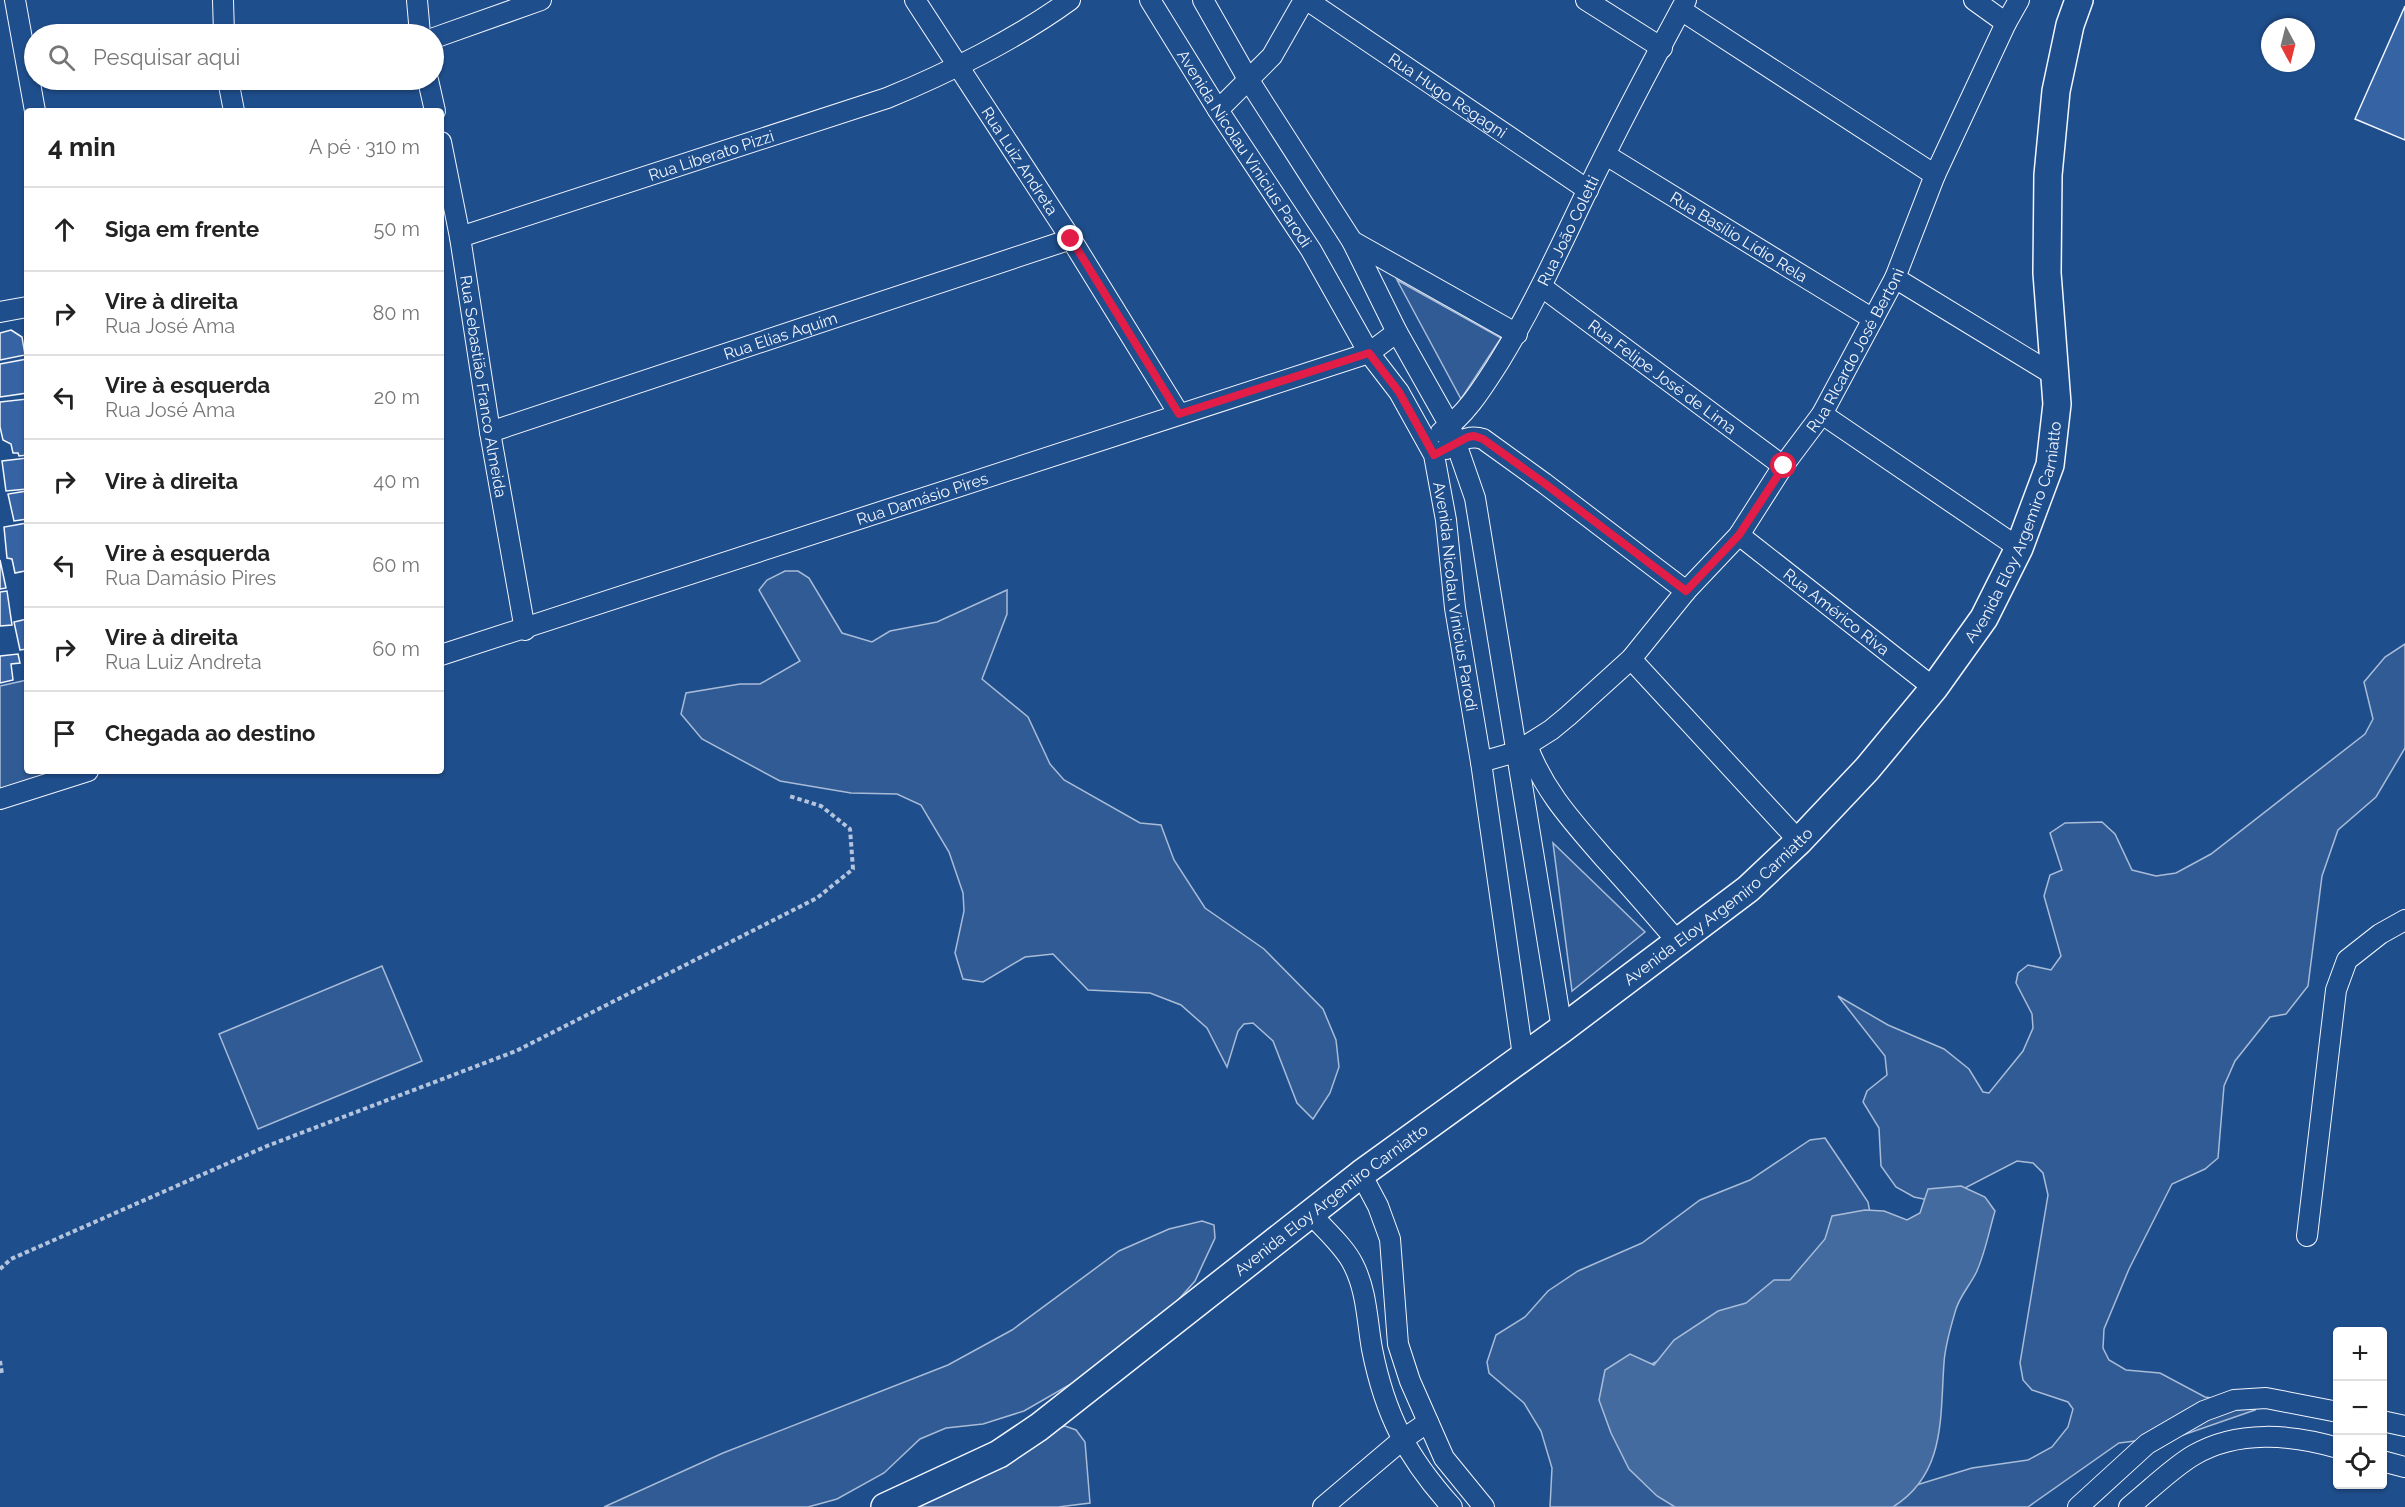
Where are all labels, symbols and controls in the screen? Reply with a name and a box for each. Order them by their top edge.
north arrow [2261,18,2315,72]
search box [24,24,444,90]
icon: search [45,41,78,74]
text: Pesquisar aqui [93,44,240,70]
street label: Avenida Nicolau Vinicius Parodi [1173,46,1315,251]
street label: Rua Hugo Regagni [1385,49,1510,142]
street label: Rua Luiz Andreta [977,103,1062,219]
street label: Rua Liberato Pizzi [646,127,776,185]
text: 4 min [48,132,116,162]
text: A pé · 310 m [309,135,420,159]
street label: Rua João Coletti [1534,173,1603,289]
street label: Rua Basílio Lídio Rela [1667,188,1811,286]
icon: ahead [48,213,81,246]
text: Siga em frente [105,216,259,242]
text: 50 m [373,217,420,241]
route end [1057,225,1083,251]
street label: Rua RIcardo José Bertoni [1803,266,1908,436]
street label: Rua Sebastião Franco Almeida [456,274,510,499]
text: Vire à direita [105,288,238,314]
icon: right [48,297,81,330]
text: 80 m [372,301,420,325]
street label: Rua Elias Aquim [721,308,840,364]
text: Rua José Ama [105,314,235,338]
street label: Rua Felipe José de Lima [1584,316,1740,438]
text: Vire à esquerda [105,372,270,398]
icon: left [48,381,81,414]
text: 20 m [374,385,420,409]
text: Rua José Ama [105,398,235,422]
street label: Avenida Eloy Argemiro Carniatto [1961,420,2065,646]
route start [1770,452,1796,478]
icon: right [48,465,81,498]
text: Vire à direita [105,468,238,494]
text: 40 m [373,469,420,493]
street label: Rua Damásio Pires [854,469,991,529]
street label: Avenida Nicolau Vinicius Parodi [1429,480,1481,713]
text: Vire à esquerda [105,540,270,566]
icon: left [48,549,81,582]
text: 60 m [372,553,420,577]
street label: Rua Américo Riva [1779,564,1893,659]
text: Rua Damásio Pires [105,566,276,590]
text: Vire à direita [105,624,238,650]
icon: right [48,633,81,666]
text: 60 m [372,637,420,661]
text: Rua Luiz Andreta [105,650,262,674]
icon: arrive [48,717,81,750]
text: Chegada ao destino [105,720,315,746]
street label: Avenida Eloy Argemiro Carniatto [1620,824,1817,989]
street label: Avenida Eloy Argemiro Carniatto [1231,1120,1432,1280]
map controls [2333,1327,2387,1489]
button: + [2333,1327,2387,1381]
button: − [2333,1381,2387,1435]
button: locate [2333,1435,2387,1489]

